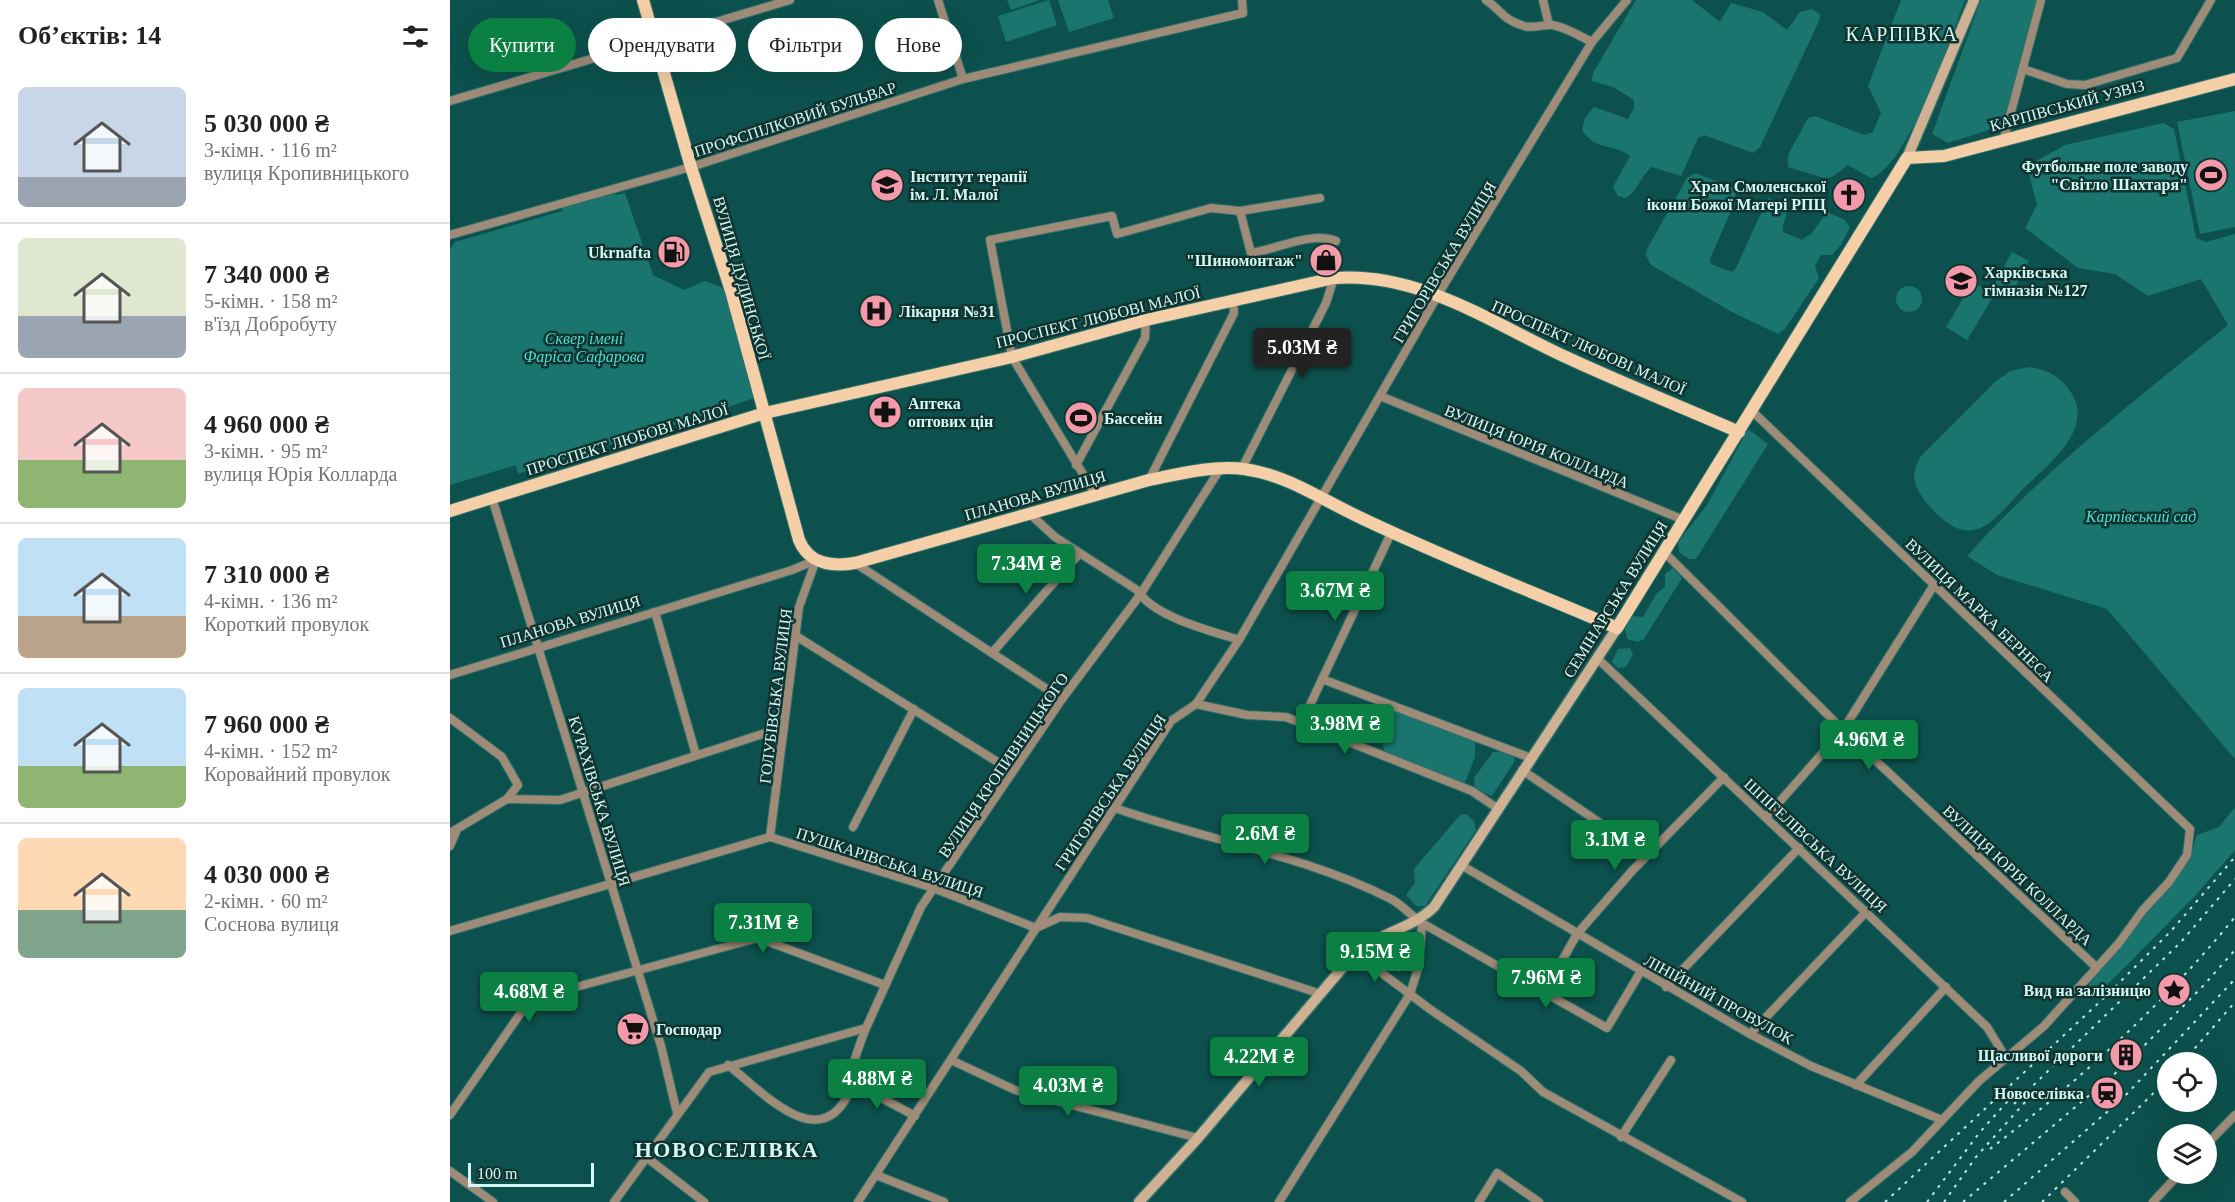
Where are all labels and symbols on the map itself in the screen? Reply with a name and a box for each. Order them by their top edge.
district label: КАРПІВКА [1845,23,1959,45]
street label: КАРПІВСЬКИЙ УЗВІЗ [1988,76,2146,134]
street label: ПРОФСПІЛКОВИЙ БУЛЬВАР [692,78,898,160]
sports icon: Футбольне поле заводу "Світло Шахтаря" [2193,157,2229,193]
place label: Футбольне поле заводу "Світло Шахтаря" [2021,158,2188,194]
school or university icon: Інститут терапії ім. Л. Малої [869,167,905,203]
place label: Інститут терапії ім. Л. Малої [910,168,1027,203]
church icon: Храм Смоленської ікони Божої Матері РПЦ [1831,177,1867,213]
street label: ГРИГОРІВСЬКА ВУЛИЦЯ [1390,178,1500,346]
place label: Храм Смоленської ікони Божої Матері РПЦ [1647,178,1827,214]
street label: ВУЛИЦЯ ДУДИНСЬКОЇ [709,194,773,362]
fuel station icon: Ukrnafta [656,234,692,270]
shop icon: "Шиномонтаж" [1308,242,1344,278]
place label: Ukrnafta [588,244,651,261]
place label: "Шиномонтаж" [1186,252,1303,269]
school or university icon: Харківська гімназія №127 [1943,263,1979,299]
place label: Харківська гімназія №127 [1984,264,2087,299]
street label: ПРОСПЕКТ ЛЮБОВІ МАЛОЇ [994,284,1202,351]
hospital icon: Лікарня №31 [858,293,894,329]
street label: ПРОСПЕКТ ЛЮБОВІ МАЛОЇ [1489,297,1688,398]
place label: Лікарня №31 [899,303,995,321]
pin: 5.03M ₴ [1247,328,1357,379]
park label: Сквер імені Фаріса Сафарова [524,330,644,366]
pharmacy icon: Аптека оптових цін [867,394,903,430]
place label: Аптека оптових цін [908,395,993,430]
sports icon: Бассейн [1063,400,1099,436]
street label: ПРОСПЕКТ ЛЮБОВІ МАЛОЇ [524,401,730,478]
street label: ВУЛИЦЯ ЮРІЯ КОЛЛАРДА [1442,402,1632,492]
place label: Бассейн [1104,410,1163,427]
street label: ПЛАНОВА ВУЛИЦЯ [963,467,1108,525]
park label: Карпівський сад [2085,508,2196,526]
street label: СЕМІНАРСЬКА ВУЛИЦЯ [1560,517,1672,681]
street label: ВУЛИЦЯ МАРКА БЕРНЕСА [1901,535,2057,687]
pin: 7.34M ₴ [971,544,1081,595]
pin: 3.67M ₴ [1280,571,1390,622]
street label: ПЛАНОВА ВУЛИЦЯ [498,592,643,652]
street label: ГОЛУБІВСЬКА ВУЛИЦЯ [756,607,796,785]
street label: ВУЛИЦЯ КРОПИВНИЦЬКОГО [935,670,1072,861]
pin: 3.98M ₴ [1290,704,1400,755]
street label: ГРИГОРІВСЬКА ВУЛИЦЯ [1052,711,1170,874]
street label: КУРАХІВСЬКА ВУЛИЦЯ [565,714,634,889]
pin: 4.96M ₴ [1814,720,1924,771]
street label: ШПІГЕЛІВСЬКА ВУЛИЦЯ [1740,775,1891,917]
street label: ВУЛИЦЯ ЮРІЯ КОЛЛАРДА [1939,802,2096,950]
pin: 2.6M ₴ [1216,814,1314,865]
pin: 3.1M ₴ [1566,820,1664,871]
street label: ПУШКАРІВСЬКА ВУЛИЦЯ [794,824,986,902]
pin: 7.31M ₴ [708,903,818,954]
pin: 9.15M ₴ [1320,932,1430,983]
street label: ЛІНІЙНИЙ ПРОВУЛОК [1641,951,1797,1048]
pin: 7.96M ₴ [1491,958,1601,1009]
pin: 4.68M ₴ [474,972,584,1023]
place icon: Вид на залізницю [2156,972,2192,1008]
place label: Вид на залізницю [2023,982,2151,999]
supermarket icon: Господар [615,1011,651,1047]
place label: Господар [656,1021,722,1039]
pin: 4.22M ₴ [1204,1037,1314,1088]
building icon: Щасливої дороги [2108,1037,2144,1073]
place label: Щасливої дороги [1978,1047,2103,1065]
pin: 4.88M ₴ [822,1059,932,1110]
pin: 4.03M ₴ [1013,1066,1123,1117]
station icon: Новоселівка [2089,1075,2125,1111]
place label: Новоселівка [1994,1085,2084,1102]
district label: НОВОСЕЛІВКА [635,1137,819,1162]
scale bar [468,1160,594,1188]

